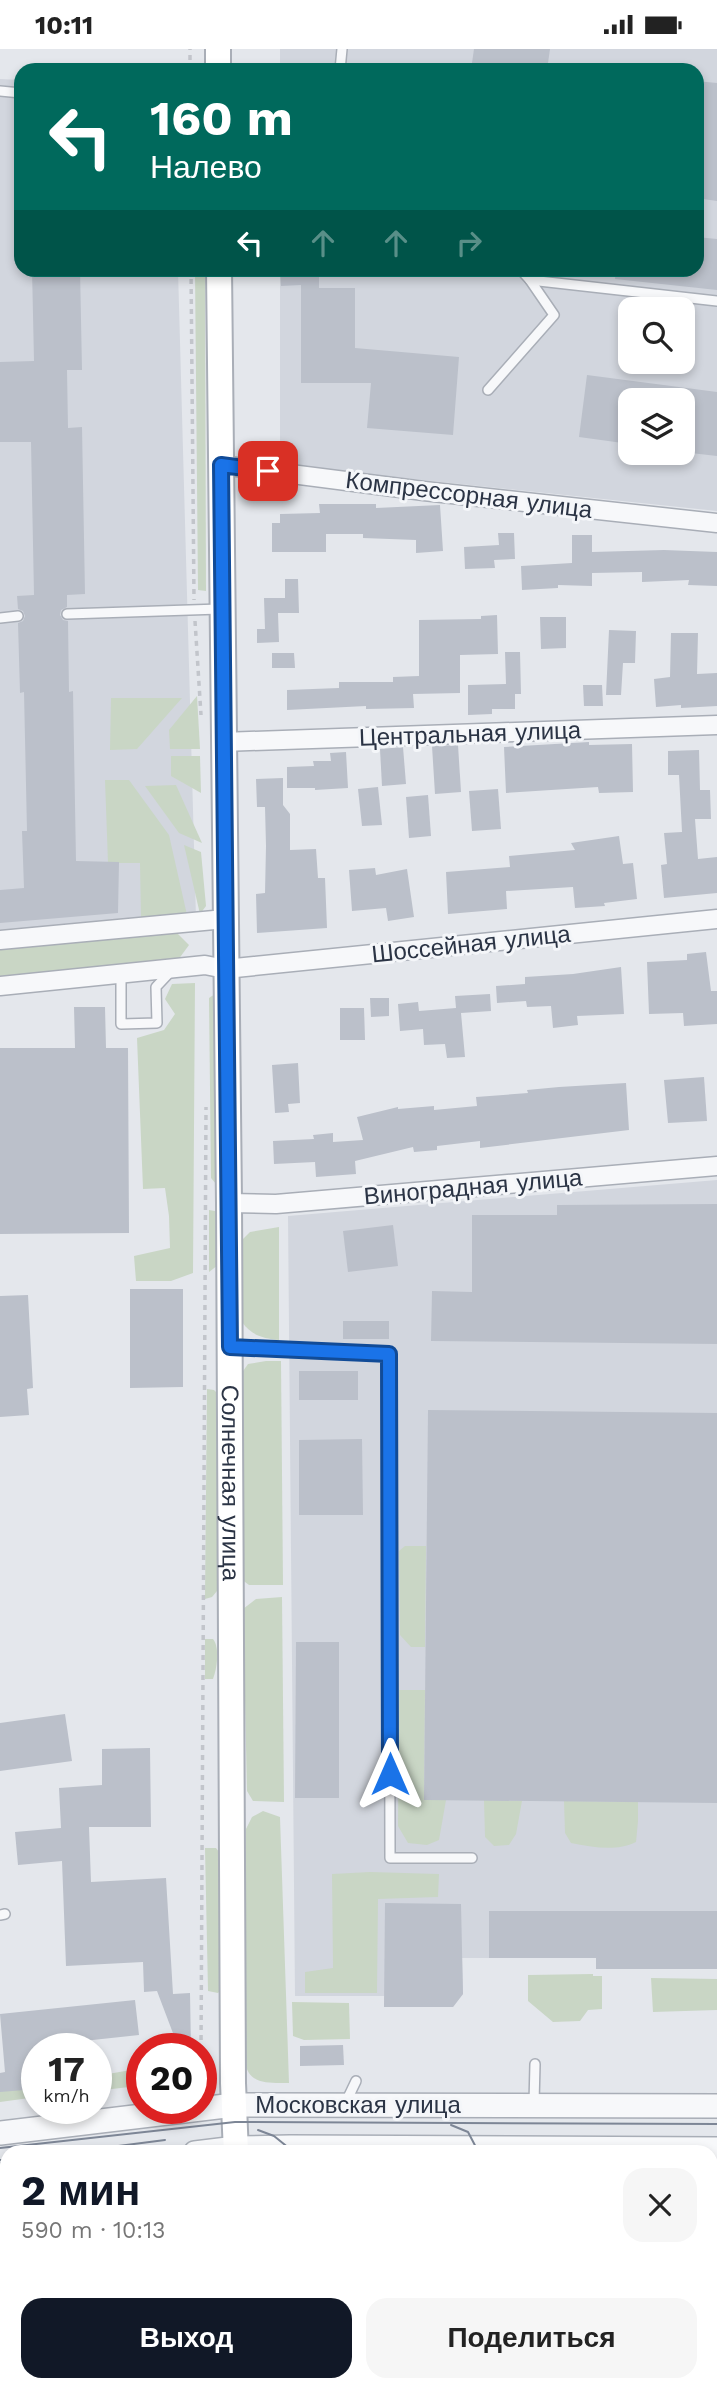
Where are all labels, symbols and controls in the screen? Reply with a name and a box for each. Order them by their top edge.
text: 10:11 [35,10,93,40]
text: 160 m [150,89,293,147]
icon: left [35,91,126,182]
text: Налево [150,148,262,186]
icon: left [231,224,269,262]
icon: ahead [304,224,342,262]
icon: ahead [377,224,415,262]
icon: right [450,224,488,262]
map controls [618,297,695,465]
button: search [618,297,695,374]
button: layers [618,388,695,465]
pin [238,441,298,501]
icon: arrive [249,452,287,490]
street label: Компрессорная улица [344,466,595,524]
street label: Центральная улица [358,716,582,752]
street label: Шоссейная улица [370,920,572,968]
street label: Виноградная улица [363,1163,584,1211]
street label: Солнечная улица [216,1385,245,1582]
position arrow [353,1737,427,1811]
speed limit sign: 20 [126,2033,217,2124]
text: 17 [48,2048,85,2090]
text: km/h [43,2085,90,2106]
street label: Московская улица [255,2091,462,2119]
text: 2 мин [21,2166,140,2215]
button: close [623,2168,697,2242]
text: 590 m · 10:13 [21,2217,166,2244]
button: Выход [21,2298,352,2378]
button: Поделиться [366,2298,697,2378]

